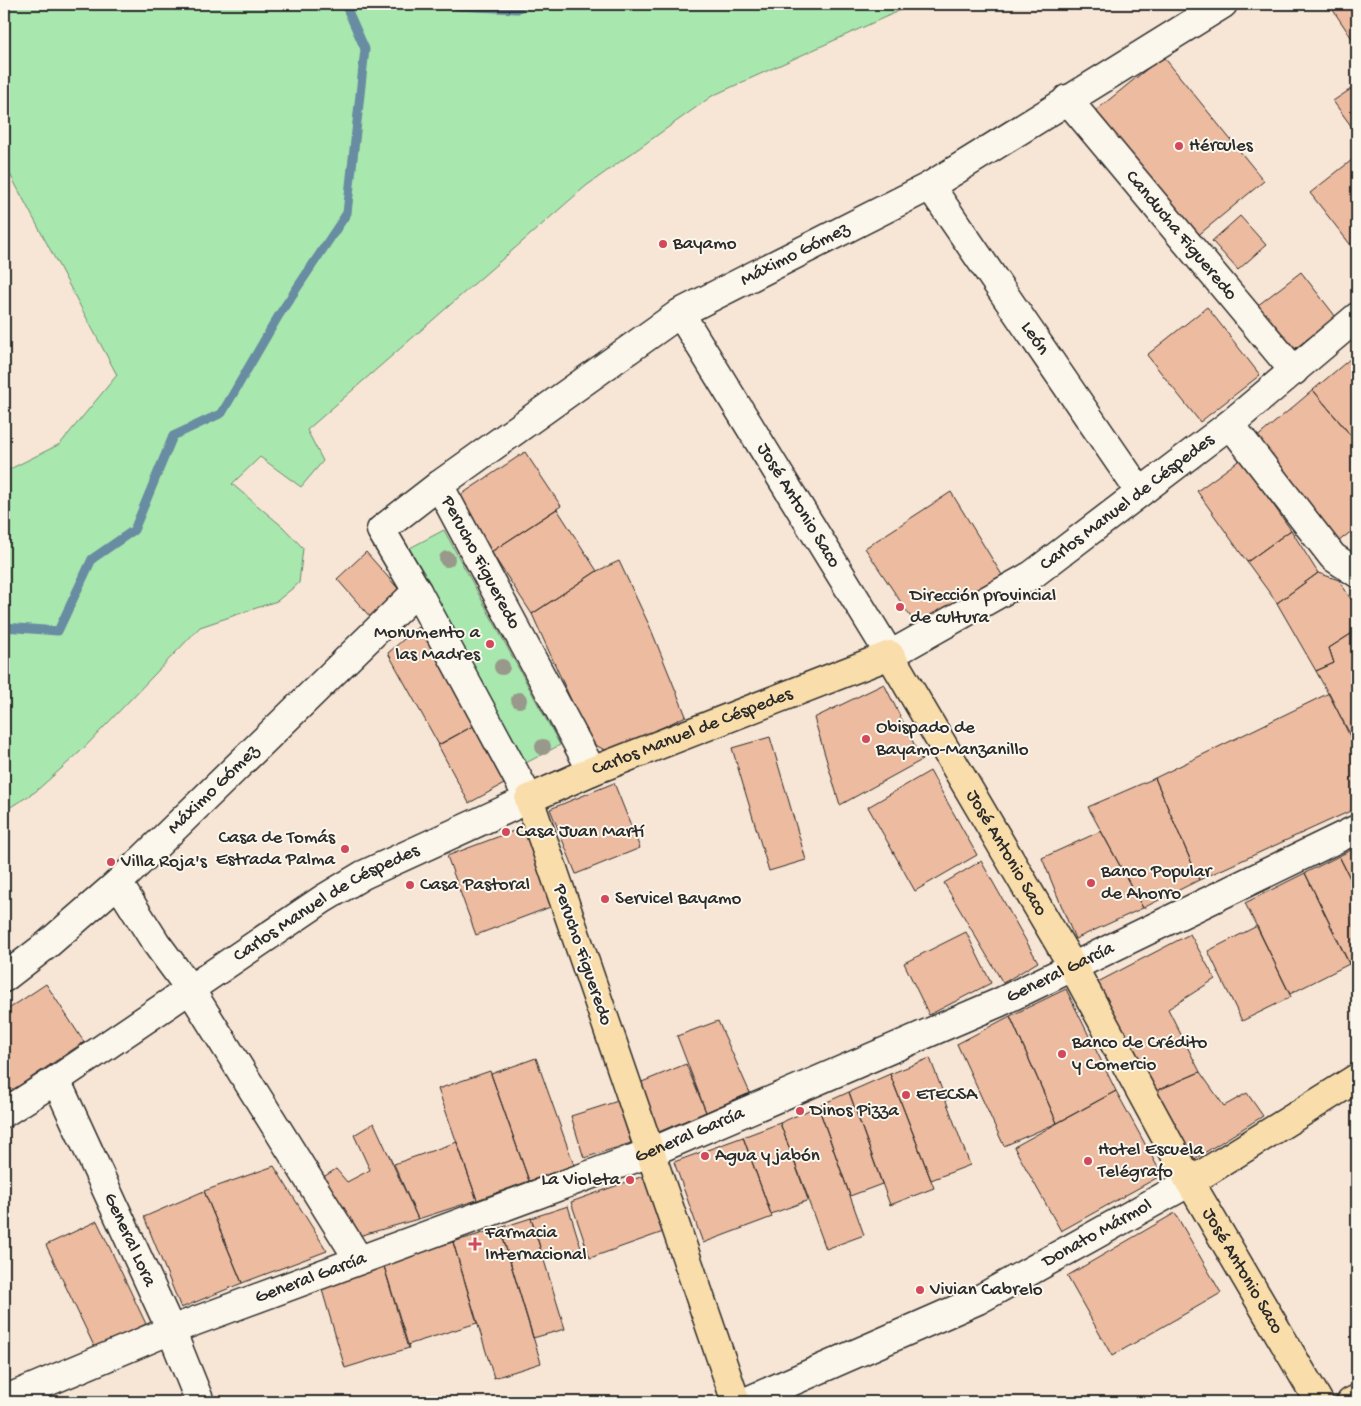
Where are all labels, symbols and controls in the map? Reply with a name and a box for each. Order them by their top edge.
place label: Hércules [1189,135,1254,158]
marker: Hércules [1173,140,1185,152]
street label: Canducha Figueredo [1120,166,1242,306]
street label: Máximo Gómez [737,217,854,292]
place label: Bayamo [672,233,737,256]
marker: Bayamo [657,238,669,250]
street label: León [1015,317,1054,360]
street label: Carlos Manuel de Céspedes [1035,428,1220,576]
street label: José Antonio Saco [751,439,845,572]
street label: Perucho Figueredo [435,491,526,633]
place label: Dirección provincial de cultura [908,585,1056,630]
marker: Dirección provincial de cultura [894,601,906,613]
place label: Monumento a las Madres [374,622,481,667]
marker: Monumento a las Madres [484,638,496,650]
street label: Carlos Manuel de Céspedes [589,682,797,781]
place label: Obispado de Bayamo-Manzanillo [875,717,1029,762]
marker: Obispado de Bayamo-Manzanillo [860,733,872,745]
street label: Máximo Gómez [163,739,265,840]
street label: José Antonio Saco [960,786,1052,921]
place label: Casa Juan Martí [516,821,645,844]
marker: Casa Juan Martí [500,826,512,838]
place label: Casa de Tomás Estrada Palma [216,827,336,872]
street label: Carlos Manuel de Céspedes [229,839,424,968]
marker: Casa de Tomás Estrada Palma [339,843,351,855]
place label: Villa Roja's [120,851,208,874]
marker: Villa Roja's [105,856,117,868]
place label: Banco Popular de Ahorro [1100,861,1213,906]
place label: Casa Pastoral [420,874,530,897]
marker: Banco Popular de Ahorro [1085,877,1097,889]
marker: Casa Pastoral [404,879,416,891]
street label: Perucho Figueredo [547,880,617,1029]
place label: Servicel Bayamo [615,888,741,911]
marker: Servicel Bayamo [599,893,611,905]
street label: General García [1003,936,1119,1009]
place label: Banco de Crédito y Comercio [1071,1032,1207,1077]
marker: Banco de Crédito y Comercio [1056,1048,1068,1060]
place label: ETECSA [916,1084,979,1107]
marker: ETECSA [900,1089,912,1101]
place label: Dinos Pizza [808,1100,900,1123]
street label: General García [632,1101,749,1169]
marker: Dinos Pizza [794,1105,806,1117]
place label: Hotel Escuela Telégrafo [1097,1139,1205,1184]
place label: Agua y jabón [715,1145,820,1168]
marker: Agua y jabón [699,1150,711,1162]
marker: Hotel Escuela Telégrafo [1082,1155,1094,1167]
place label: La Violeta [541,1169,621,1192]
marker: La Violeta [624,1174,636,1186]
street label: General Lora [98,1189,162,1292]
street label: Donato Mármol [1037,1194,1156,1274]
street label: José Antonio Saco [1196,1204,1288,1338]
place label: Farmacia Internacional [484,1222,587,1267]
marker: Farmacia Internacional [469,1238,481,1250]
street label: General García [252,1247,371,1309]
place label: Vivian Cabrelo [929,1279,1043,1302]
marker: Vivian Cabrelo [914,1284,926,1296]

